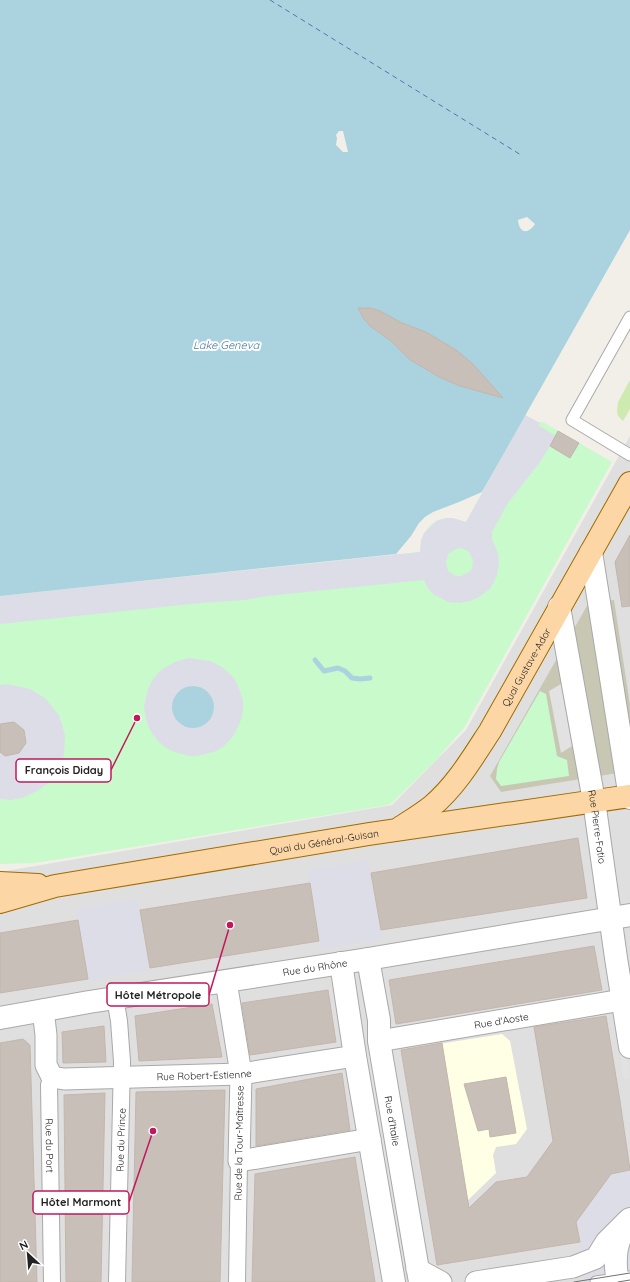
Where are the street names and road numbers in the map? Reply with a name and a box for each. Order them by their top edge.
street label: Quai Gustave-Ador [499,625,554,709]
street label: Rue Pierre-Fatio [586,789,609,864]
street label: Quai du Général-Guisan [268,826,380,857]
street label: Rue du Rhône [282,956,348,979]
street label: Rue d'Aoste [473,1009,530,1031]
street label: Rue Robert-Estienne [156,1066,253,1083]
street label: Rue de la Tour-Maîtresse [232,1085,247,1200]
street label: Rue d'Italie [382,1095,403,1147]
street label: Rue du Prince [113,1108,129,1172]
street label: Rue du Port [43,1118,57,1173]

